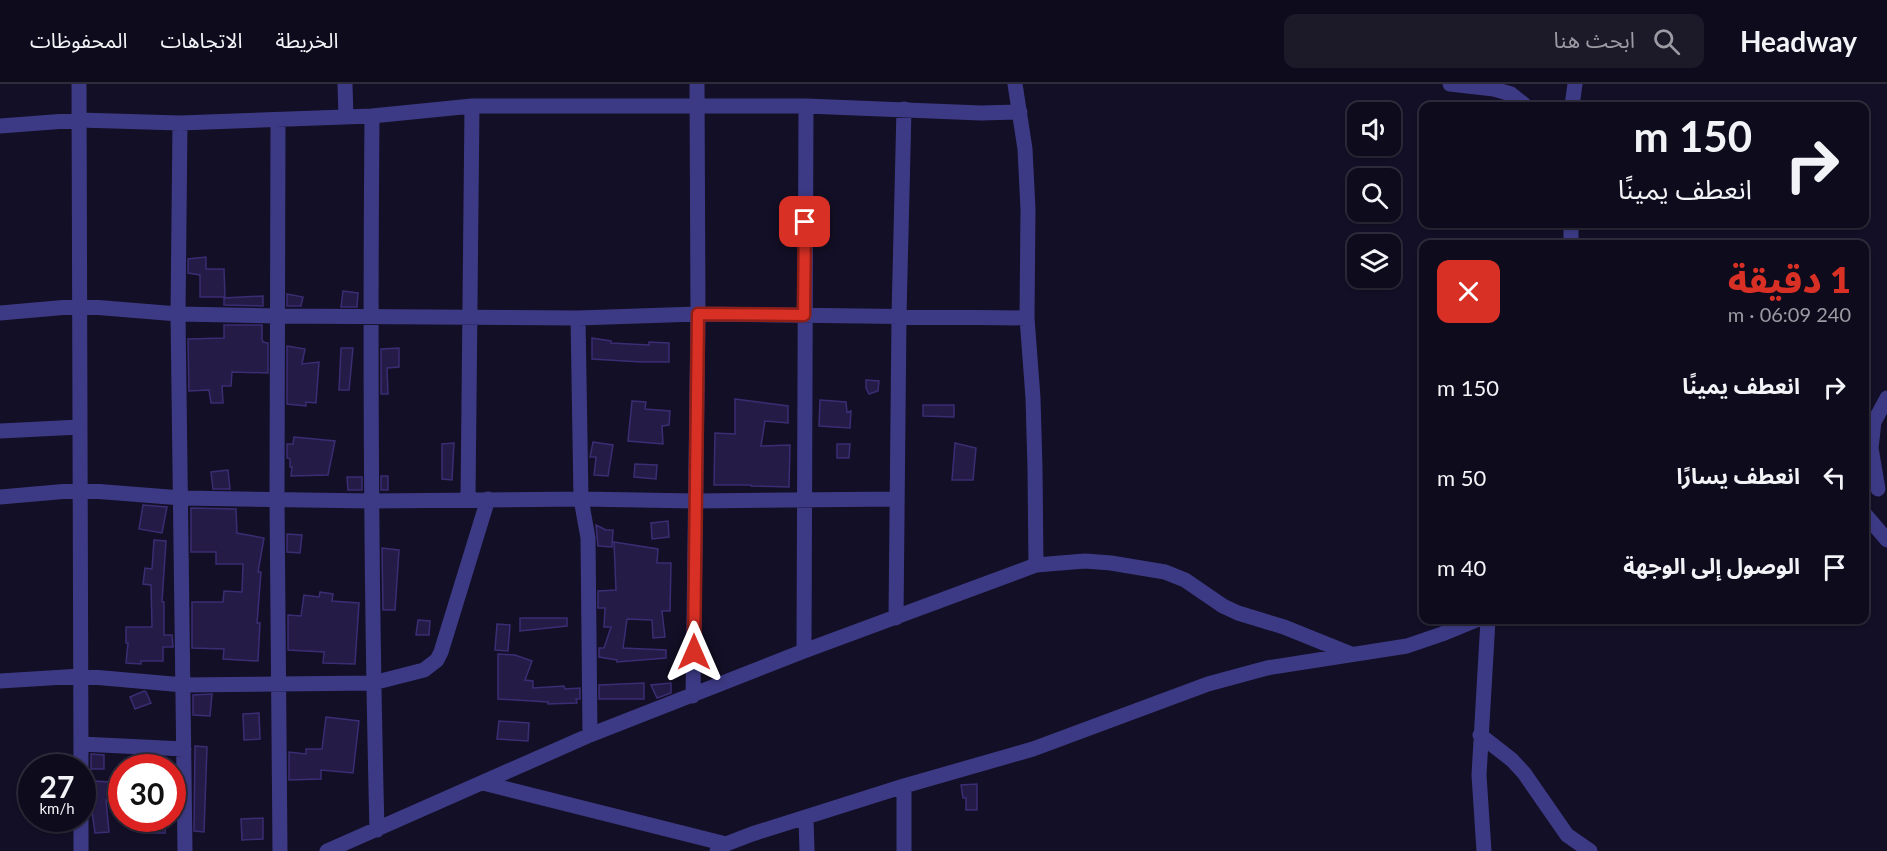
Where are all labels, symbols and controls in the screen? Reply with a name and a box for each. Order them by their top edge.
search box [1284,14,1704,68]
text: Headway [1740,24,1857,58]
icon: search [1650,25,1683,58]
text: ابحث هنا [1554,26,1635,53]
text: المحفوظات [30,27,127,52]
text: الاتجاهات [160,27,242,52]
text: الخريطة [275,27,338,52]
map controls [1347,102,1401,288]
button: sound [1347,102,1401,156]
text: 150 m [1634,111,1752,161]
icon: right [1773,126,1851,204]
button: search [1347,168,1401,222]
text: انعطف يمينًا [1618,172,1752,205]
pin [779,196,830,247]
icon: arrive [788,205,821,238]
button: layers [1347,234,1401,288]
text: 1 دقيقة [1728,257,1851,301]
button: close [1437,260,1500,323]
text: 240 m · 06:09 [1728,302,1851,326]
icon: right [1818,371,1851,404]
text: انعطف يمينًا [1682,372,1800,399]
text: 150 m [1437,374,1499,401]
icon: left [1818,461,1851,494]
text: انعطف يسارًا [1676,462,1800,489]
text: 50 m [1437,464,1486,491]
icon: arrive [1818,551,1851,584]
text: الوصول إلى الوجهة [1623,552,1800,579]
text: 40 m [1437,554,1486,581]
position arrow [662,620,726,684]
speed limit sign: 30 [108,754,186,832]
text: 27 [40,768,74,804]
text: km/h [39,799,75,817]

